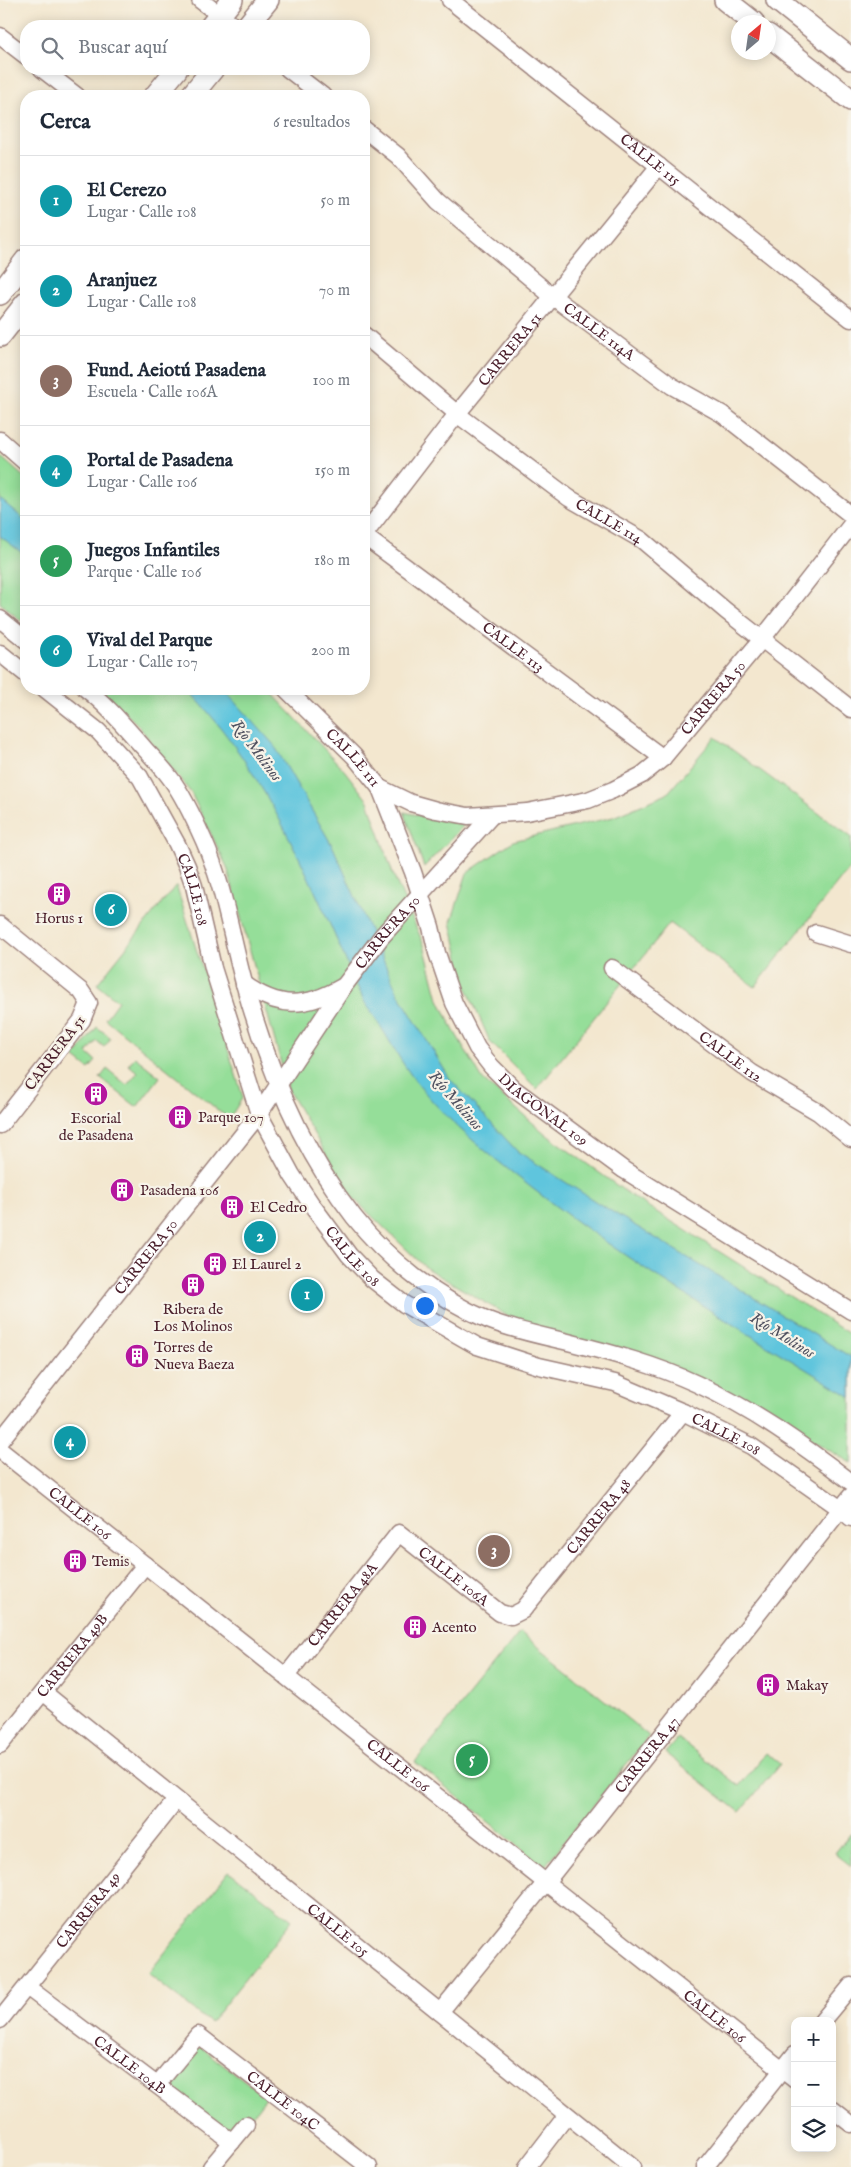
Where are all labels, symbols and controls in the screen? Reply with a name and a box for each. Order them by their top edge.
north arrow [731,15,776,60]
search box [20,20,370,75]
icon: search [38,34,66,62]
text: Buscar aquí [78,36,167,60]
text: Cerca [40,109,90,136]
text: 6 resultados [273,113,350,133]
street label: CALLE 115 [616,129,685,190]
text: El Cerezo [87,179,167,203]
text: 1 [53,191,59,211]
text: 50 m [321,191,350,211]
text: Lugar · Calle 108 [87,203,197,223]
text: Aranjuez [87,269,157,293]
text: 2 [52,281,60,301]
text: 70 m [319,281,350,301]
text: Lugar · Calle 108 [87,293,197,313]
street label: CALLE 114A [560,298,639,365]
street label: CARRERA 51 [474,309,545,390]
text: Fund. Aeiotú Pasadena [87,359,266,383]
text: 3 [53,371,59,391]
text: 100 m [313,371,350,391]
text: Escuela · Calle 106A [87,383,217,403]
text: Portal de Pasadena [87,449,233,473]
text: 4 [52,461,60,481]
text: 150 m [315,461,350,481]
text: Lugar · Calle 106 [87,473,197,493]
street label: CALLE 114 [572,494,646,548]
text: Juegos Infantiles [87,539,220,563]
text: 5 [53,551,59,571]
text: 180 m [314,551,350,571]
text: Parque · Calle 106 [87,563,201,583]
street label: CALLE 113 [479,618,548,676]
text: Vival del Parque [87,629,213,653]
text: 6 [53,641,59,661]
text: 200 m [311,641,350,661]
text: Lugar · Calle 107 [87,653,198,673]
street label: CARRERA 50 [677,656,750,739]
water label: Río Molinos [226,716,286,786]
street label: CALLE 111 [322,724,385,791]
street label: CALLE 108 [173,850,212,928]
building icon: Horus 1 [46,881,72,907]
pin: 6 [95,891,127,929]
street label: CARRERA 50 [351,891,424,973]
place label: Horus 1 [35,909,83,928]
street label: CARRERA 51 [20,1011,90,1095]
street label: CALLE 112 [695,1027,765,1086]
water label: Río Molinos [424,1067,487,1135]
street label: DIAGONAL 109 [494,1069,592,1150]
building icon: Escorial de Pasadena [83,1081,109,1107]
building icon: Parque 107 [167,1104,193,1130]
place label: Parque 107 [198,1108,264,1127]
place label: Escorial de Pasadena [59,1109,134,1145]
building icon: Pasadena 106 [109,1177,135,1203]
place label: Pasadena 106 [140,1181,219,1200]
building icon: El Cedro [219,1194,245,1220]
place label: El Cedro [250,1198,307,1217]
street label: CARRERA 50 [110,1215,182,1299]
pin: 2 [244,1218,276,1256]
street label: CALLE 108 [321,1222,384,1291]
building icon: El Laurel 2 [202,1251,228,1277]
place label: El Laurel 2 [232,1255,302,1274]
building icon: Ribera de Los Molinos [180,1272,206,1298]
pin: 1 [291,1276,323,1314]
your location [412,1293,438,1319]
place label: Ribera de Los Molinos [154,1300,232,1336]
water label: Río Molinos [746,1308,818,1364]
place label: Torres de Nueva Baeza [154,1338,235,1374]
building icon: Torres de Nueva Baeza [124,1343,150,1369]
street label: CALLE 108 [689,1408,764,1459]
pin: 4 [54,1423,86,1461]
street label: CARRERA 48 [562,1475,635,1558]
street label: CALLE 106 [45,1483,116,1545]
pin: 3 [478,1532,510,1570]
street label: CALLE 106A [414,1542,494,1611]
building icon: Temis [62,1548,88,1574]
place label: Temis [92,1552,129,1571]
street label: CARRERA 48A [303,1558,382,1651]
street label: CARRERA 49B [33,1610,112,1701]
building icon: Acento [402,1614,428,1640]
place label: Acento [431,1618,477,1637]
building icon: Makay [755,1672,781,1698]
place label: Makay [786,1676,829,1695]
street label: CARRERA 47 [611,1713,683,1797]
street label: CALLE 106 [363,1735,434,1797]
pin: 5 [456,1741,488,1779]
street label: CARRERA 49 [52,1868,124,1952]
street label: CALLE 105 [303,1899,373,1961]
street label: CALLE 106 [679,1986,751,2048]
map controls [791,2017,836,2152]
button: + [791,2017,836,2062]
street label: CALLE 104B [90,2031,170,2098]
button: − [791,2062,836,2107]
street label: CALLE 104C [243,2067,323,2135]
button: layers [791,2107,836,2152]

